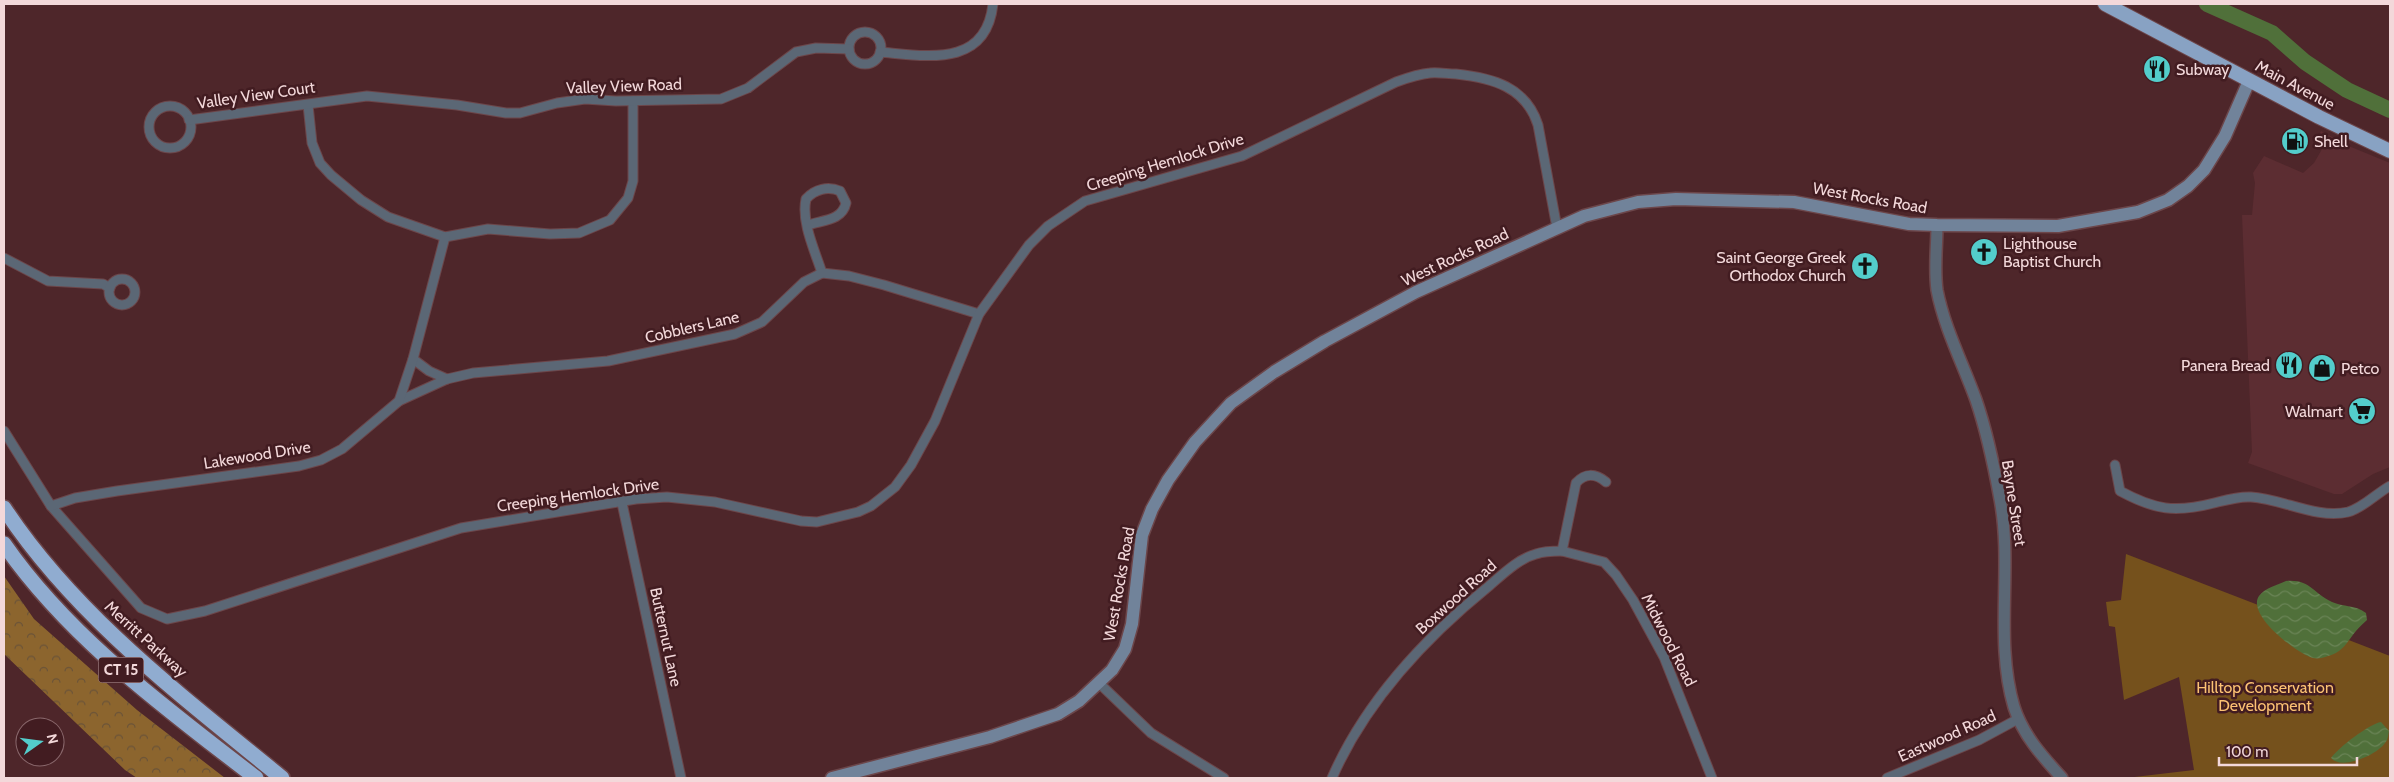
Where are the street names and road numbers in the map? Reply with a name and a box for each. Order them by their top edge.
street label: Main Avenue [2252,56,2338,114]
street label: Valley View Road [566,74,682,98]
street label: Valley View Court [196,77,317,113]
street label: Creeping Hemlock Drive [1084,129,1246,195]
street label: West Rocks Road [1811,179,1929,217]
street label: West Rocks Road [1398,224,1512,290]
street label: Cobblers Lane [643,307,741,347]
street label: Lakewood Drive [202,437,312,473]
street label: Bayne Street [1998,459,2030,548]
street label: Creeping Hemlock Drive [496,474,660,516]
street label: West Rocks Road [1100,525,1138,643]
street label: Boxwood Road [1412,556,1500,638]
street label: Butternut Lane [646,586,686,688]
street label: Midwood Road [1638,591,1700,689]
street label: Merritt Parkway [101,597,191,681]
road number: CT 15 [98,658,144,682]
street label: Eastwood Road [1895,706,1999,766]

